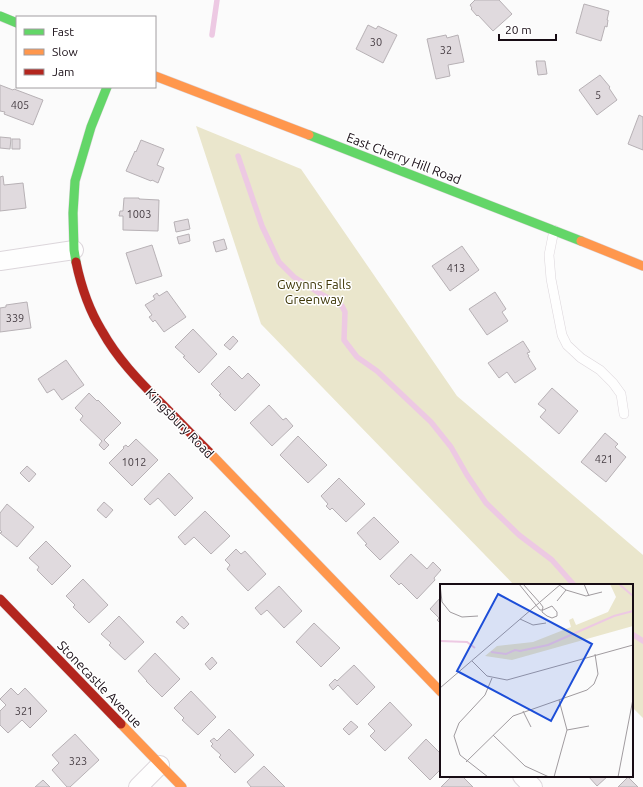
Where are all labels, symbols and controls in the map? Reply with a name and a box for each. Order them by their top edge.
legend [16,16,156,88]
scale bar [499,16,556,42]
text: 20 m [505,23,532,36]
text: Fast [52,25,74,38]
house number: 30 [370,36,382,48]
house number: 32 [440,44,452,56]
text: Slow [52,45,78,58]
text: Jam [52,65,74,78]
house number: 5 [595,89,601,101]
house number: 405 [11,99,29,111]
street label: East Cherry Hill Road [345,130,463,186]
house number: 1003 [127,208,151,220]
house number: 413 [447,262,465,274]
park label: Gwynns Falls Greenway [277,277,351,306]
house number: 339 [6,312,24,324]
street label: Kingsbury Road [143,385,217,461]
house number: 421 [595,453,613,465]
house number: 1012 [122,456,146,468]
inset map [440,584,633,777]
street label: Stonecastle Avenue [55,638,145,730]
house number: 321 [15,705,33,717]
house number: 323 [69,755,87,767]

